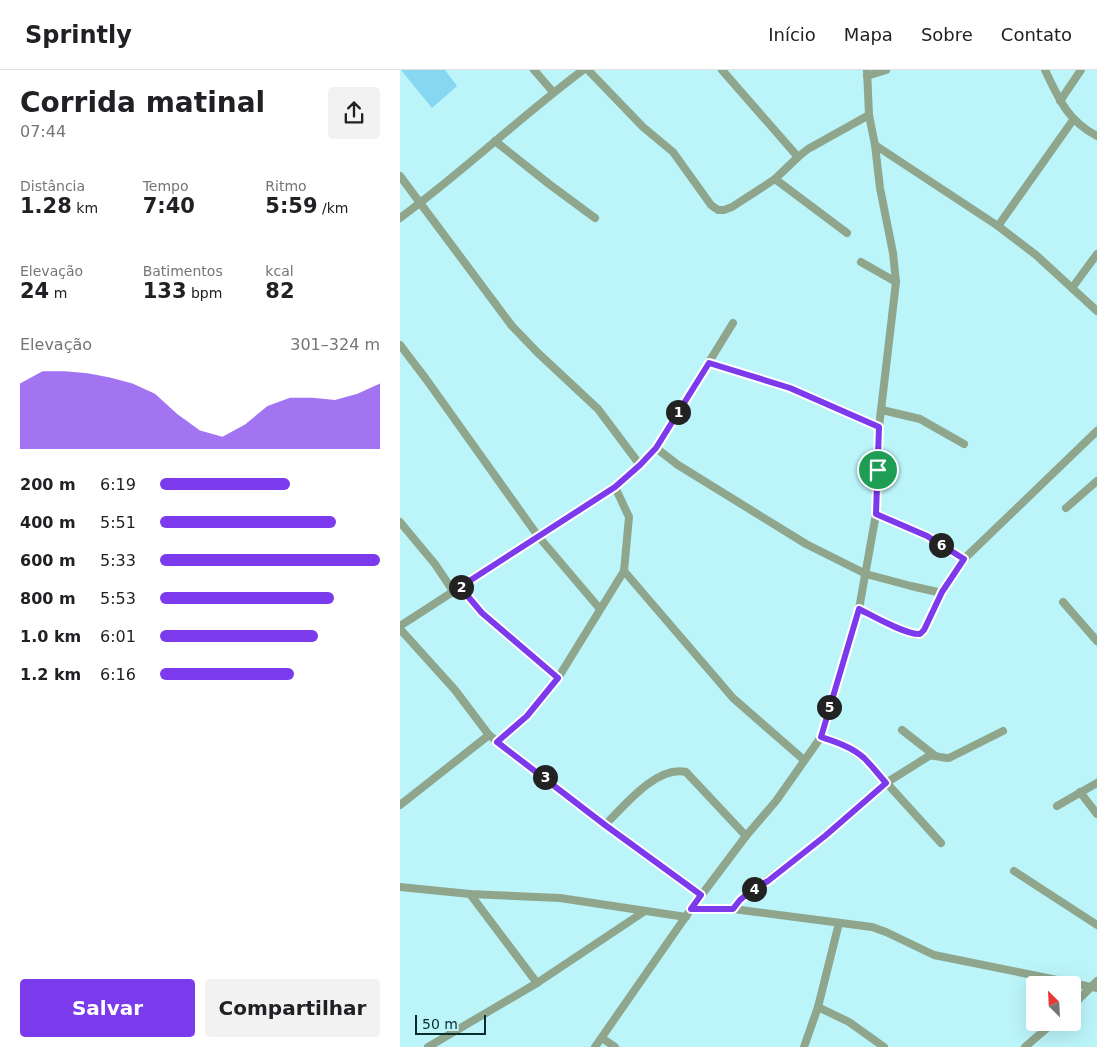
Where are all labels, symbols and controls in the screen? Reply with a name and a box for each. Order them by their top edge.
text: Sprintly [25,21,132,49]
text: Início [768,24,816,45]
text: Mapa [844,24,893,45]
text: Sobre [921,24,973,45]
text: Contato [1001,24,1072,45]
text: Corrida matinal [20,86,265,119]
button: share [328,87,380,139]
text: 07:44 [20,122,66,141]
text: Distância [20,178,85,194]
text: Tempo [143,178,189,194]
text: Ritmo [265,178,307,194]
text: 1.28 [20,194,72,218]
text: 7:40 [143,194,195,218]
text: 5:59 [265,194,318,218]
text: km [72,200,98,216]
text: /km [318,200,348,216]
text: Elevação [20,263,83,279]
text: Batimentos [143,263,223,279]
text: kcal [265,263,294,279]
text: 24 [20,279,49,303]
text: 133 [143,279,187,303]
text: 82 [265,279,295,303]
text: m [49,285,67,301]
text: bpm [187,285,222,301]
text: Elevação [20,335,92,354]
text: 301–324 m [290,335,380,354]
pin: 1 [666,400,690,424]
text: 1 [674,404,683,420]
pin [857,449,899,491]
icon: arrive [864,456,892,484]
text: 200 m [20,475,76,494]
text: 6:19 [100,475,136,494]
text: 400 m [20,513,76,532]
text: 5:51 [100,513,136,532]
pin: 6 [928,532,954,558]
text: 6 [937,537,946,553]
text: 600 m [20,551,76,570]
text: 5:33 [100,551,136,570]
pin: 2 [448,574,474,600]
text: 2 [457,579,466,595]
text: 800 m [20,589,76,608]
text: 5:53 [100,589,136,608]
text: 1.0 km [20,627,81,646]
text: 6:01 [100,627,136,646]
text: 1.2 km [20,665,81,684]
text: 6:16 [100,665,136,684]
pin: 5 [816,694,842,720]
text: 5 [825,699,834,715]
pin: 3 [532,764,558,790]
text: 3 [541,769,550,785]
pin: 4 [742,876,766,902]
text: 4 [750,881,759,897]
north arrow [1026,976,1081,1031]
map controls [1026,976,1081,1031]
button: Salvar [20,979,195,1037]
button: Compartilhar [205,979,380,1037]
scale bar [415,1012,486,1035]
text: 50 m [422,1016,458,1032]

